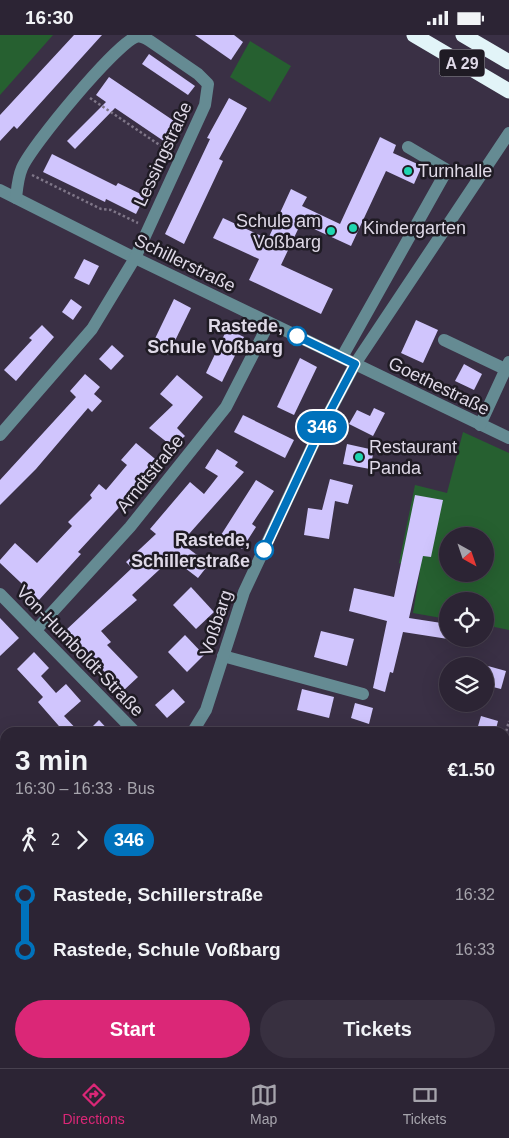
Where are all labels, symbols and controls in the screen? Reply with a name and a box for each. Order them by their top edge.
text: 16:30 [25,7,74,28]
road number: A 29 [440,49,484,77]
street label: Lessingstraße [130,99,196,209]
place label: Turnhalle [418,161,492,181]
marker: Turnhalle [402,165,414,177]
place label: Schule am Voßbarg [236,211,321,252]
place label: Kindergarten [363,218,466,238]
marker: Kindergarten [347,222,359,234]
marker: Schule am Voßbarg [325,225,337,237]
street label: Schillerstraße [131,230,239,296]
place label: Rastede, Schule Voßbarg [147,316,283,357]
marker: Rastede, Schule Voßbarg [287,326,307,346]
street label: Goethestraße [385,353,493,419]
line badge: 346 [293,411,351,443]
text: 346 [307,417,337,437]
street label: Arndtstraße [113,431,187,517]
place label: Restaurant Panda [369,437,457,478]
marker: Restaurant Panda [353,451,365,463]
north arrow [439,527,494,583]
map controls [439,527,494,712]
place label: Rastede, Schillerstraße [131,530,250,571]
marker: Rastede, Schillerstraße [254,540,274,560]
street label: Von-Humboldt-Straße [12,581,148,721]
street label: Voßbarg [196,588,236,658]
button: locate [439,592,494,647]
button: layers [439,657,494,712]
text: 3 min [15,745,88,776]
text: €1.50 [447,759,495,780]
text: 16:30 – 16:33 · Bus [15,780,155,797]
icon: walk [15,826,43,854]
icon: forward [68,826,96,854]
text: 346 [114,830,144,850]
text: 2 [51,831,60,848]
text: Rastede, Schillerstraße [53,884,263,905]
text: 16:32 [455,886,495,903]
text: Rastede, Schule Voßbarg [53,939,281,960]
text: 16:33 [455,941,495,958]
button: Start [15,1000,250,1058]
button: Tickets [260,1000,495,1058]
tab: Directions [62,1081,125,1127]
tab: Map [250,1081,278,1127]
tab: Tickets [403,1081,447,1127]

